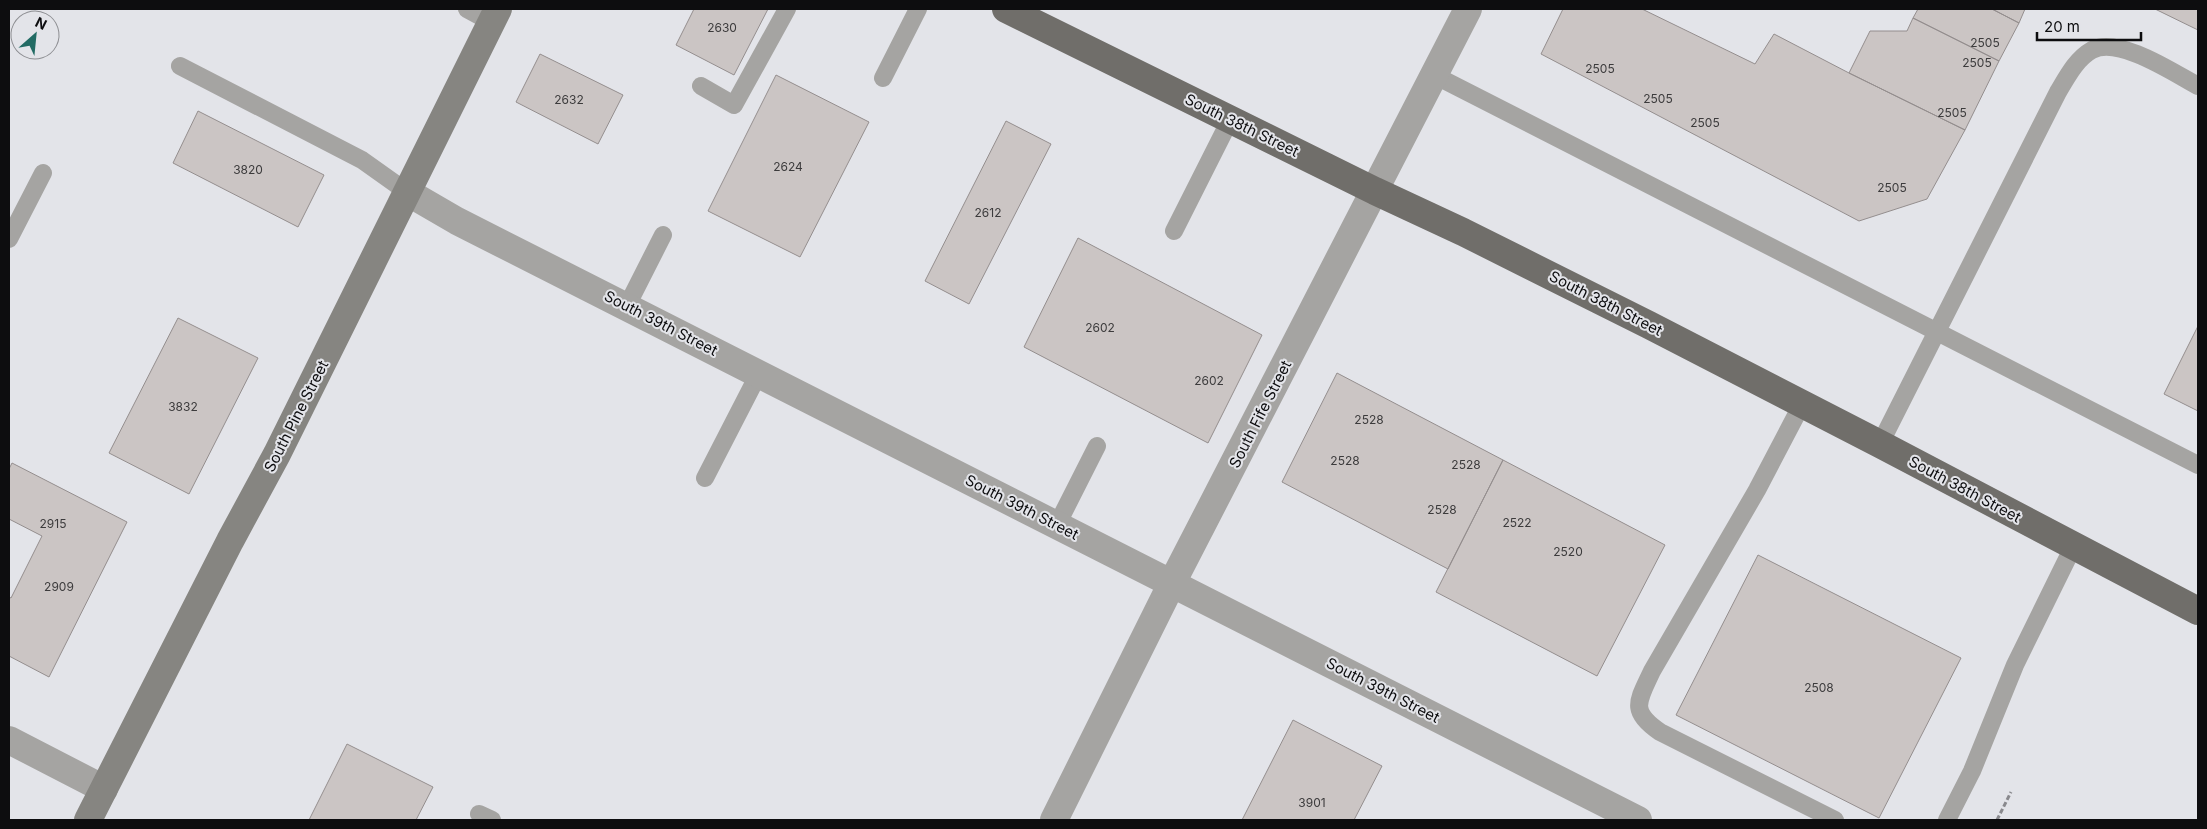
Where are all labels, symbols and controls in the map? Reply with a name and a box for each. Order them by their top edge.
north arrow [10,10,60,60]
scale bar [2037,10,2141,42]
text: N [33,13,50,33]
text: 20 m [2044,17,2080,36]
house number: 2630 [707,20,737,35]
house number: 2505 [1970,35,2000,50]
house number: 2505 [1962,55,1992,70]
house number: 2505 [1585,61,1615,76]
street label: South 38th Street [1182,89,1302,161]
house number: 2505 [1643,91,1673,106]
house number: 2632 [554,92,584,107]
house number: 2505 [1937,105,1967,120]
house number: 2505 [1690,115,1720,130]
house number: 2624 [773,159,803,174]
house number: 3820 [233,162,263,177]
house number: 2505 [1877,180,1907,195]
house number: 2612 [975,205,1001,220]
street label: South 38th Street [1546,266,1666,340]
street label: South 39th Street [601,286,721,360]
house number: 2602 [1085,320,1115,335]
street label: South Pine Street [260,357,332,475]
street label: South Fife Street [1225,357,1295,471]
house number: 2602 [1194,373,1224,388]
house number: 3832 [168,399,198,414]
house number: 2528 [1354,412,1384,427]
street label: South 38th Street [1906,451,2024,527]
house number: 2528 [1330,453,1360,468]
house number: 2528 [1451,457,1481,472]
street label: South 39th Street [962,470,1082,544]
house number: 2528 [1427,502,1457,517]
house number: 2522 [1502,515,1532,530]
house number: 2915 [40,516,66,531]
house number: 2520 [1553,544,1583,559]
house number: 2909 [44,579,74,594]
street label: South 39th Street [1323,653,1443,727]
house number: 2508 [1804,680,1834,695]
house number: 3901 [1298,795,1326,810]

